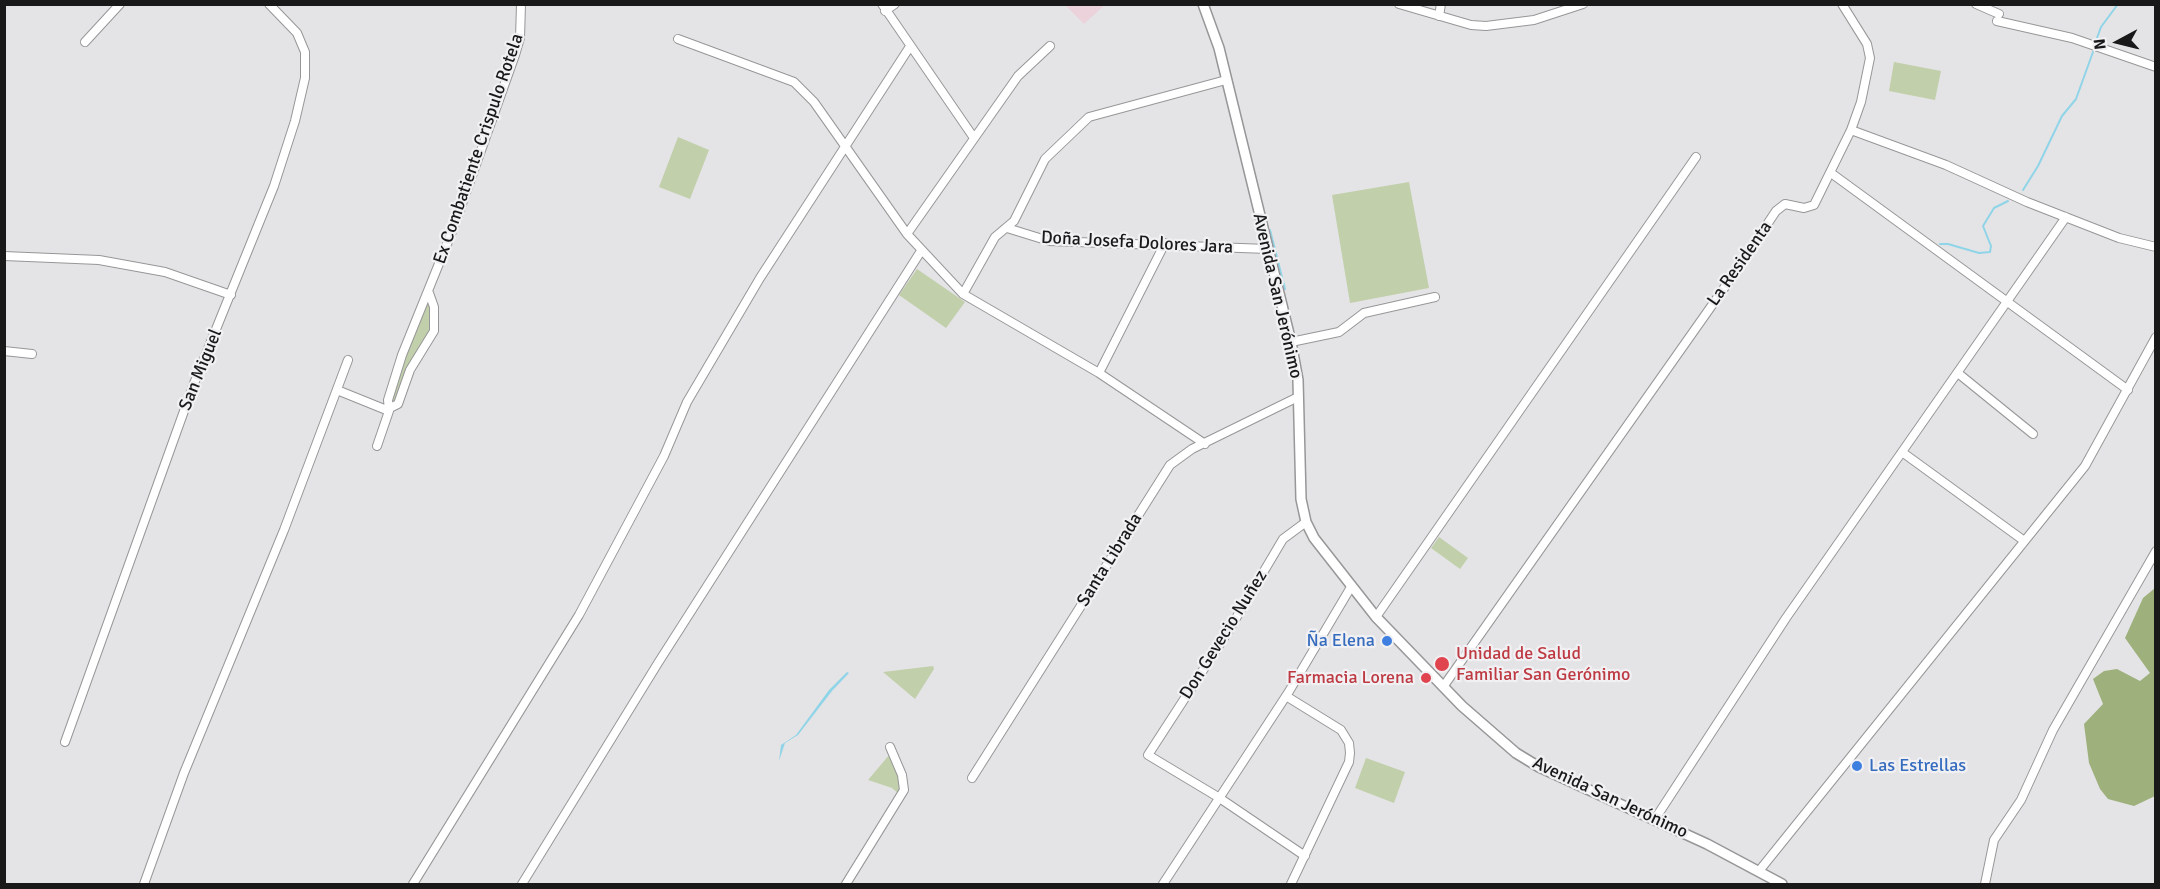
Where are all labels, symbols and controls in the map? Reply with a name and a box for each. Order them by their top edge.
north arrow [2088,12,2148,72]
street label: Ex Combatiente Crispulo Rotela [429,31,529,267]
text: N [2090,37,2111,51]
street label: Avenida San Jerónimo [1247,211,1307,381]
street label: La Residenta [1703,217,1777,311]
street label: Doña Josefa Dolores Jara [1040,227,1234,259]
street label: San Miguel [175,326,227,414]
street label: Santa Librada [1073,509,1147,611]
street label: Don Gevecio Nuñez [1176,567,1272,703]
place label: Ña Elena [1306,630,1375,652]
marker: Ña Elena [1380,634,1394,648]
place label: Unidad de Salud Familiar San Gerónimo [1456,643,1630,686]
marker: Unidad de Salud Familiar San Gerónimo [1433,655,1451,673]
place label: Farmacia Lorena [1287,667,1414,689]
marker: Farmacia Lorena [1419,671,1433,685]
street label: Avenida San Jerónimo [1529,752,1691,844]
place label: Las Estrellas [1869,755,1966,777]
marker: Las Estrellas [1850,759,1864,773]

